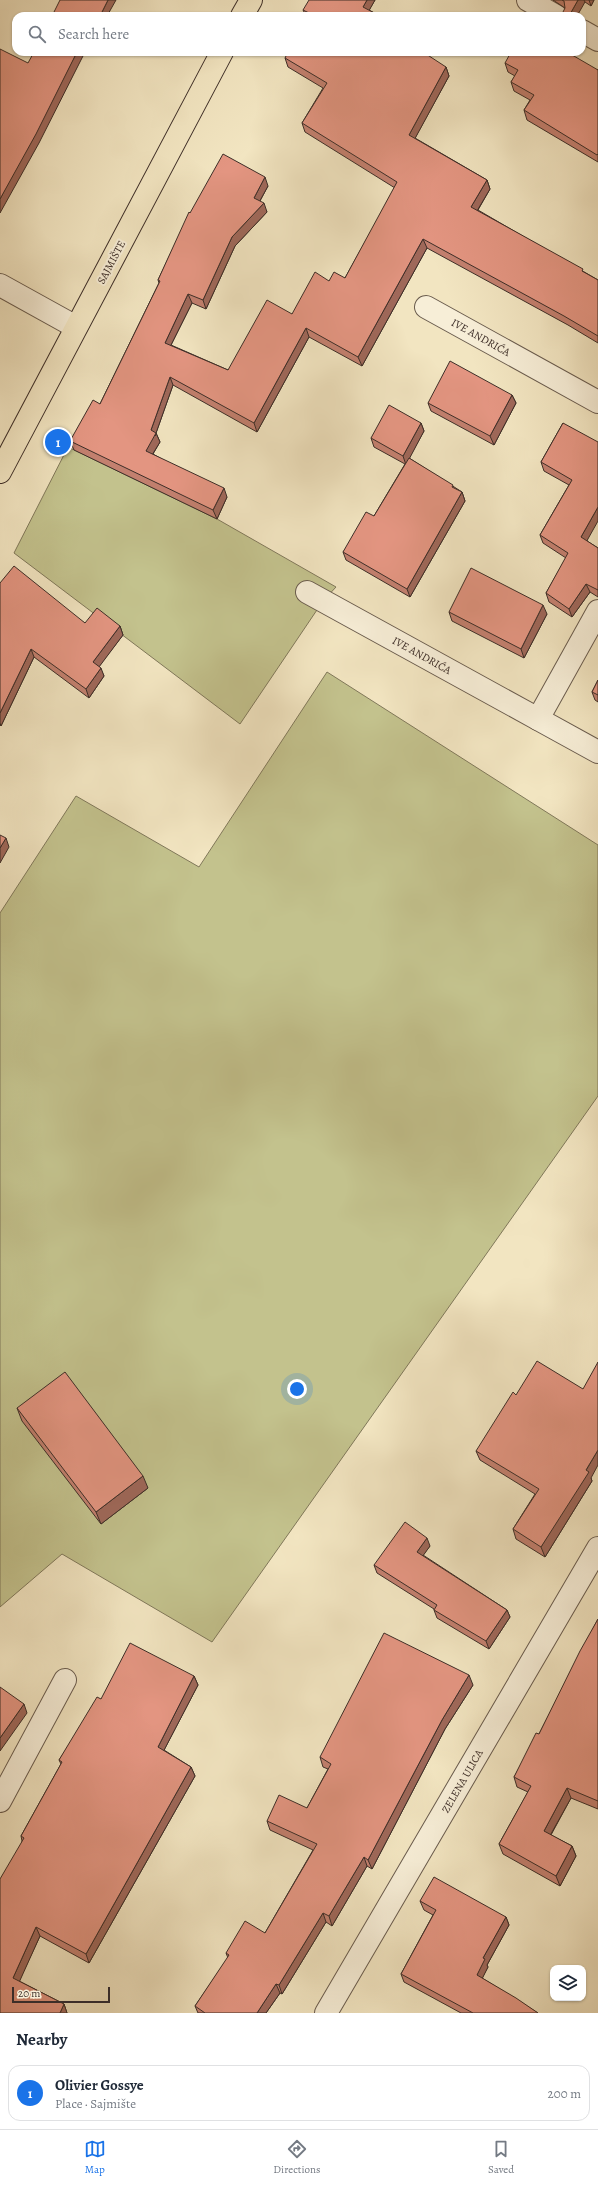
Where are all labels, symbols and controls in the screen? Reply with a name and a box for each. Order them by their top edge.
search box [12,12,586,56]
icon: search [26,23,48,45]
text: Search here [58,24,129,44]
street label: SAJMIŠTE [94,238,129,287]
street label: IVE ANDRIĆA [449,315,514,360]
pin: 1 [45,427,71,457]
street label: IVE ANDRIĆA [390,633,455,678]
your location [287,1379,307,1399]
street label: ZELENA ULICA [438,1746,487,1816]
map controls [550,1965,586,2001]
button: layers [550,1965,586,2001]
scale bar [12,1985,110,2004]
text: 20 m [18,1986,40,2001]
text: Nearby [16,2028,67,2051]
text: Olivier Gossye [55,2075,144,2095]
text: 1 [28,2085,32,2102]
text: 200 m [548,2085,581,2102]
text: Place · Sajmište [55,2095,136,2112]
tab: Map [84,2138,106,2177]
tab: Directions [273,2138,321,2177]
tab: Saved [488,2138,514,2177]

